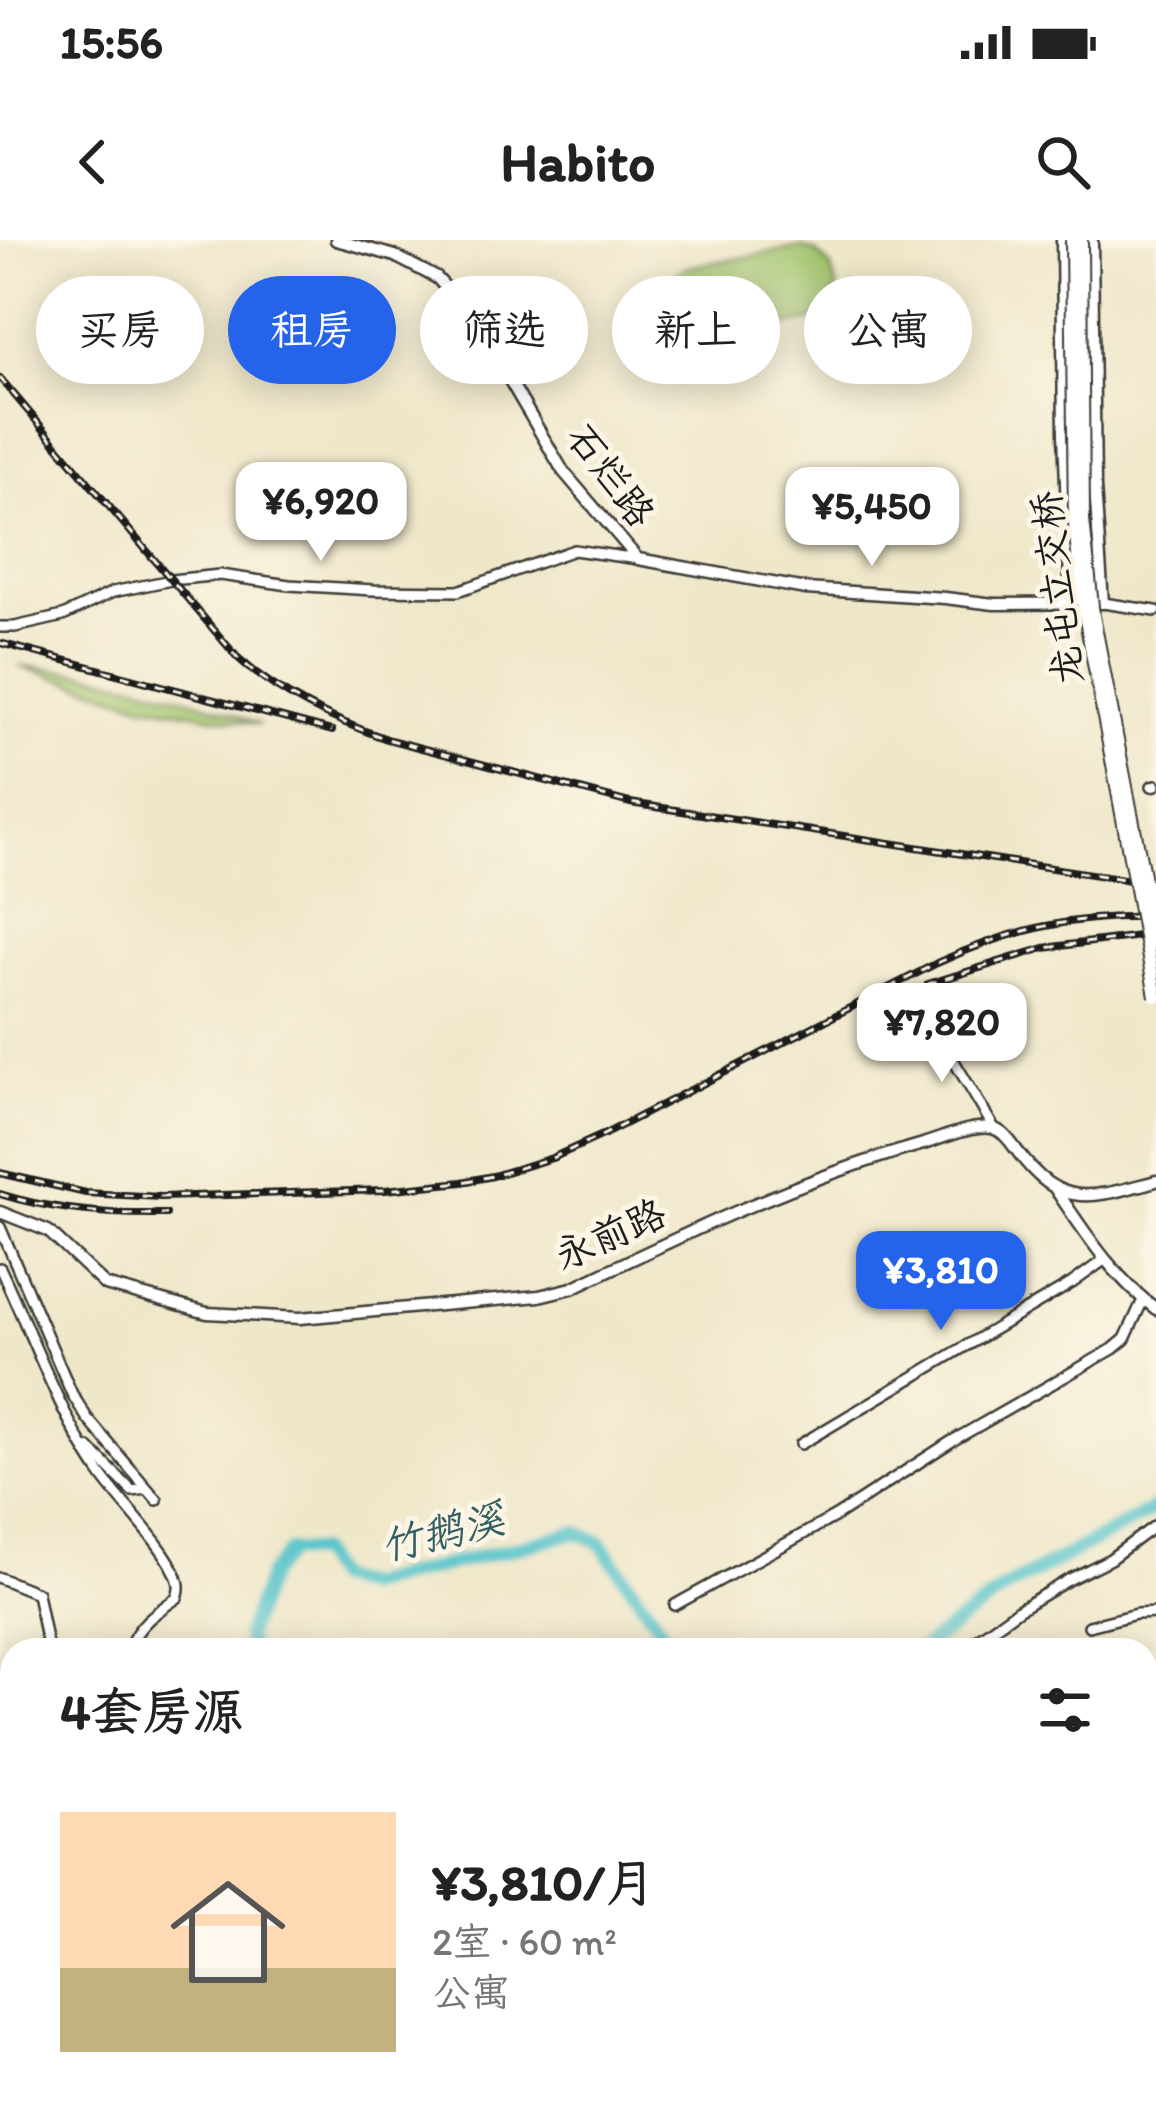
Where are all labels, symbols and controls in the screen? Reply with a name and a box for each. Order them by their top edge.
text: 15:56 [60,15,163,69]
icon: back [60,129,126,195]
icon: search [1030,129,1096,195]
text: Habito [500,130,656,195]
chip: 买房 [36,276,204,384]
chip: 租房 [228,276,396,384]
chip: 筛选 [420,276,588,384]
chip: 新上 [612,276,780,384]
chip: 公寓 [804,276,972,384]
street label: 石烂路 [557,414,665,536]
pin: ¥6,920 [223,462,419,564]
pin: ¥5,450 [774,467,970,569]
text: ¥6,920 [263,477,379,524]
text: ¥5,450 [812,482,932,529]
street label: 龙屯立交桥 [1022,488,1092,688]
pin: ¥7,820 [844,983,1040,1085]
text: ¥7,820 [884,998,1000,1045]
street label: 永前路 [547,1189,673,1279]
pin: ¥3,810 [843,1231,1039,1333]
text: ¥3,810 [883,1246,999,1293]
water label: 竹鹅溪 [375,1492,511,1572]
icon: filters [1032,1677,1098,1743]
text: 4套房源 [60,1681,244,1742]
text: ¥3,810/月 [432,1852,656,1913]
icon: home [156,1860,300,2004]
text: 2室 · 60 m² [432,1918,617,1965]
text: 公寓 [432,1969,510,2016]

